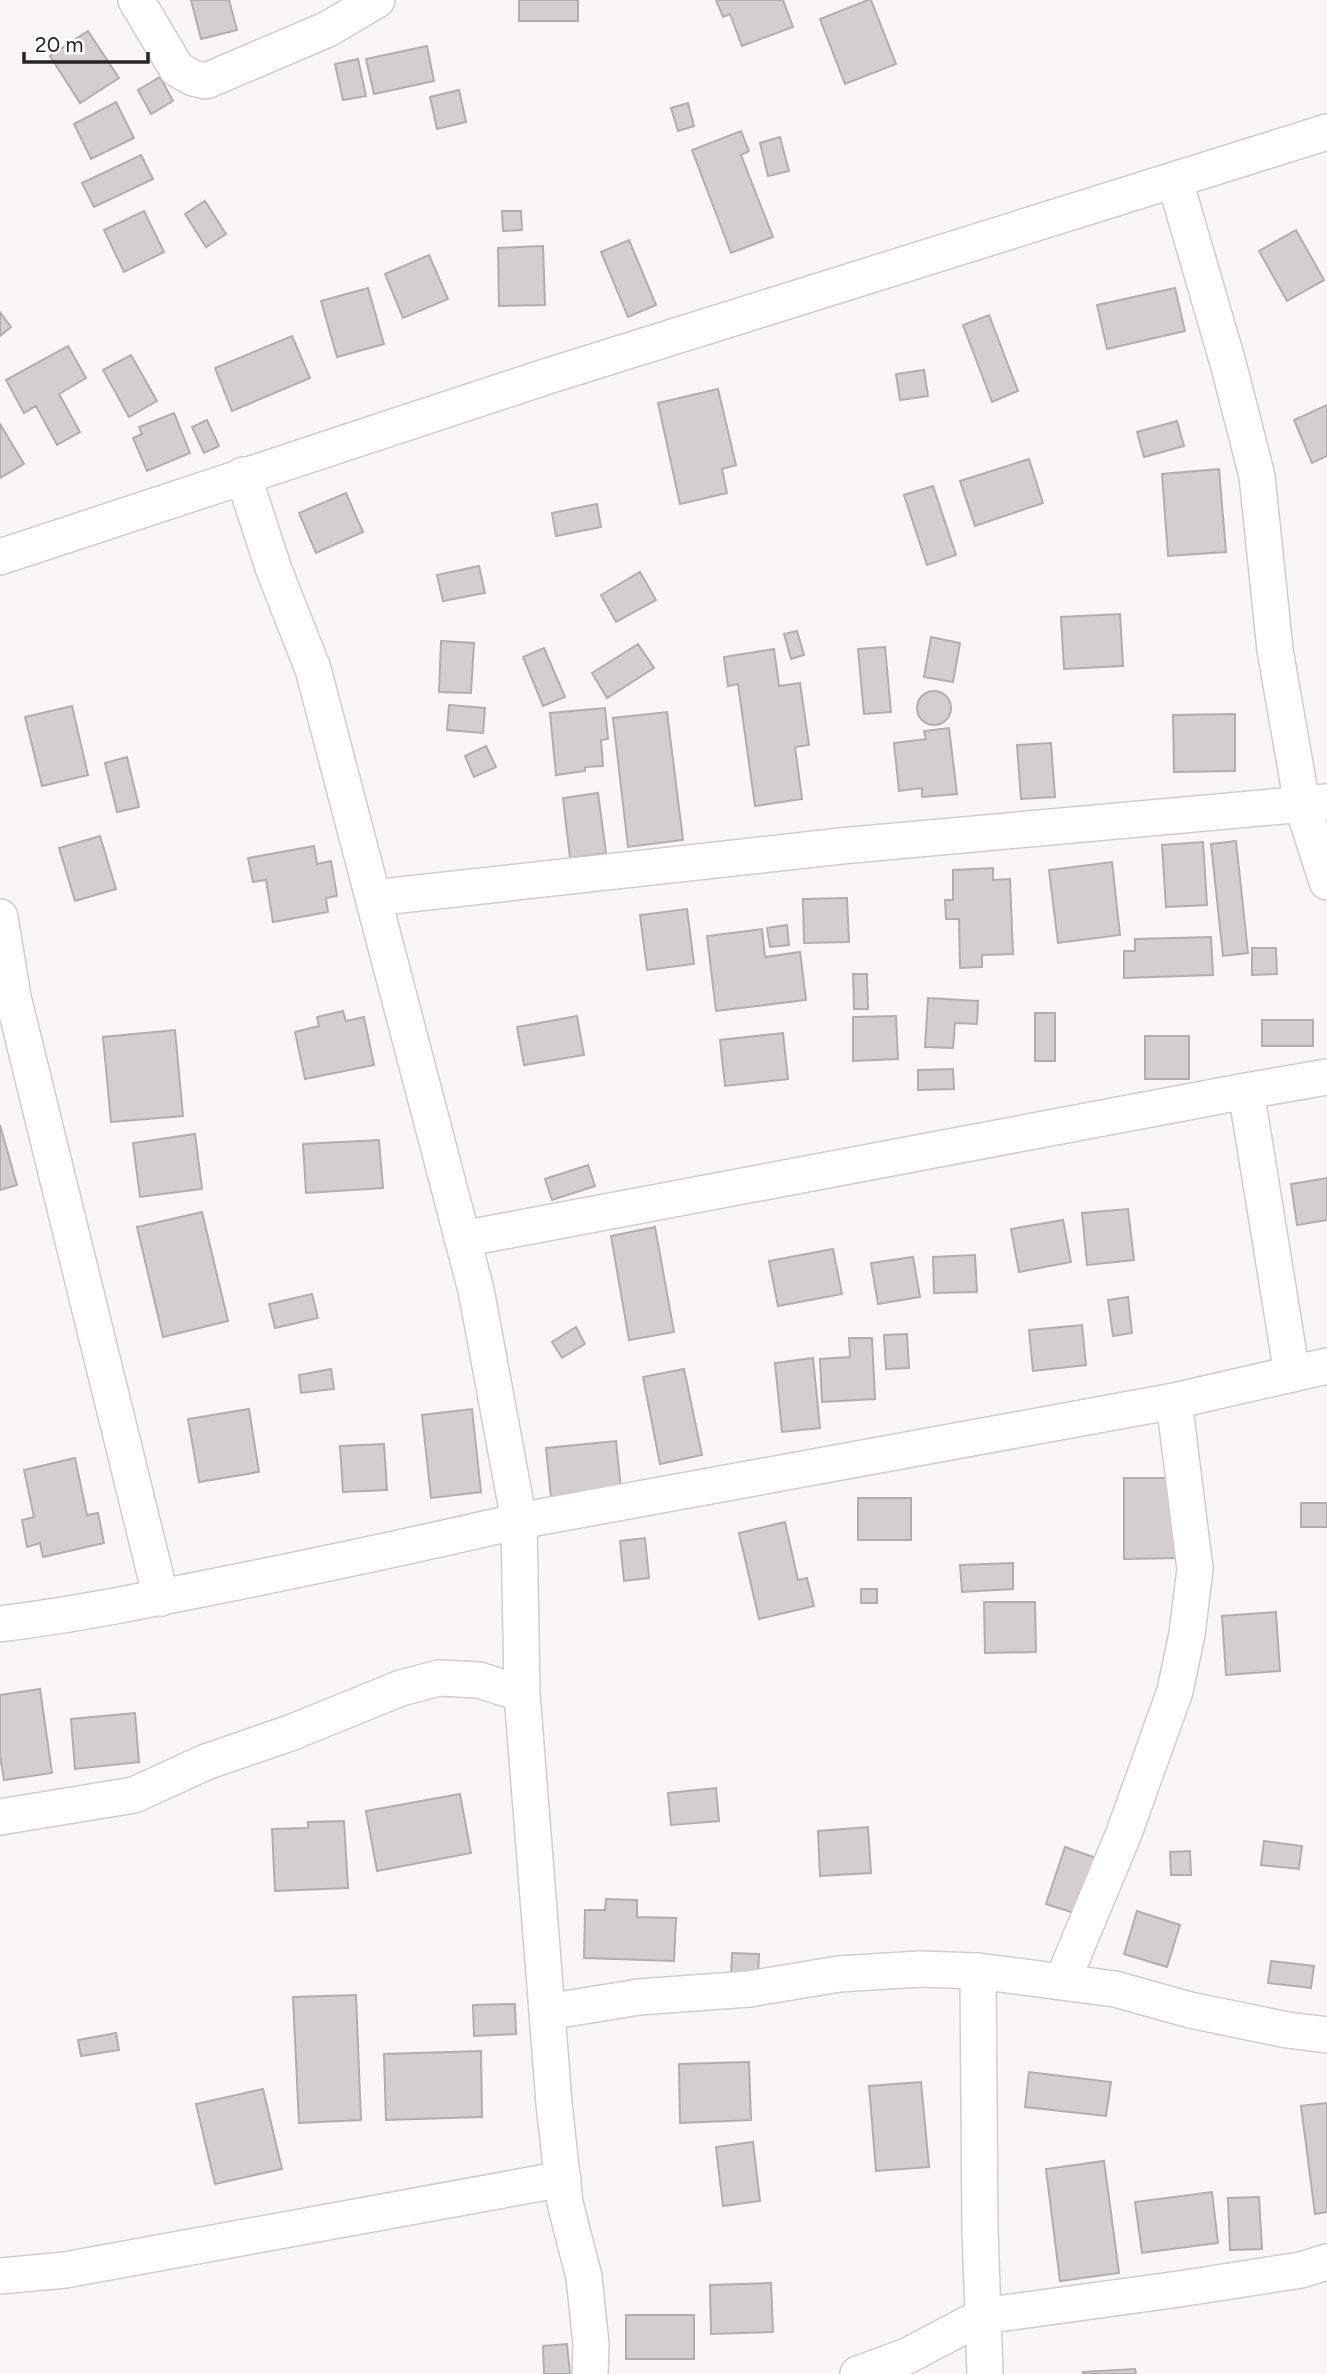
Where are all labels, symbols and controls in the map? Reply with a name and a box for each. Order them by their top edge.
scale bar [24,21,149,65]
text: 20 m [35,32,83,57]

